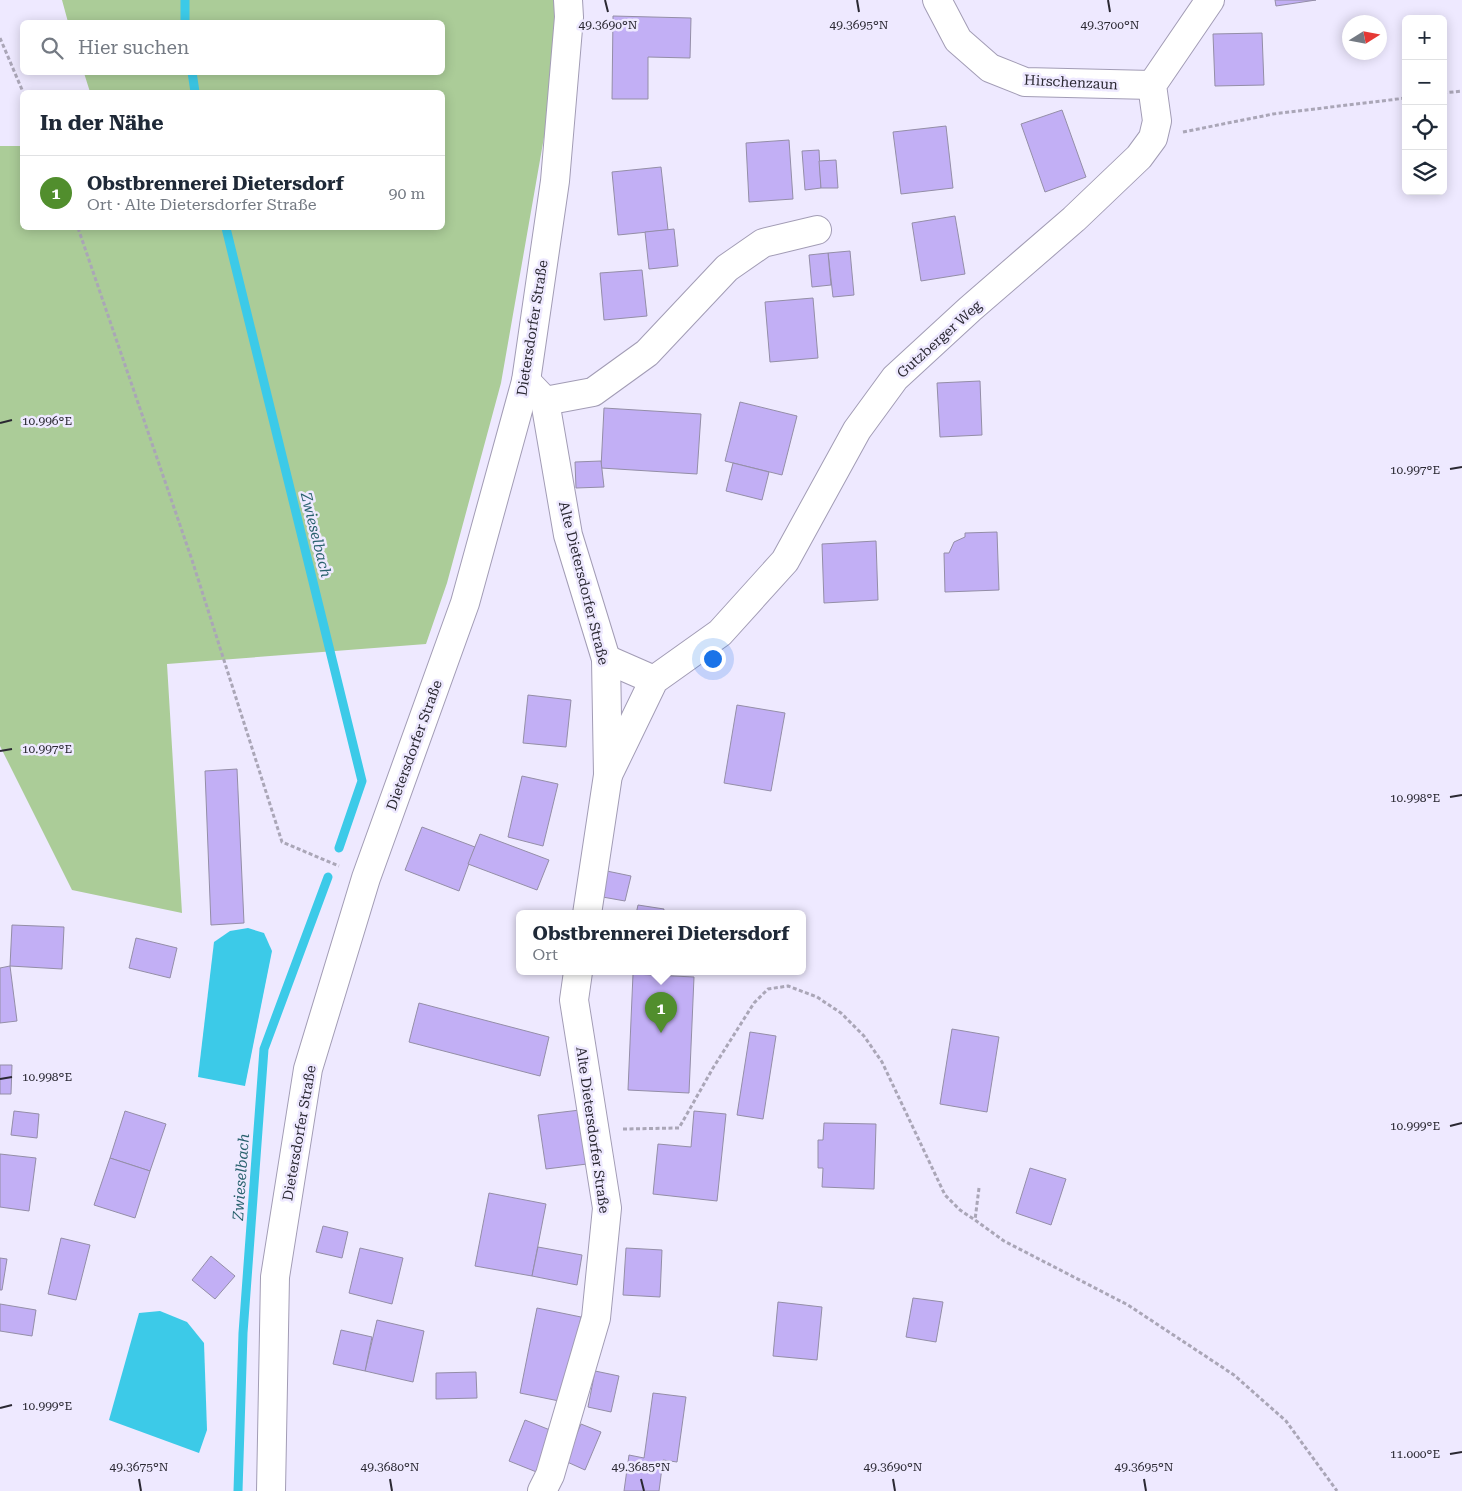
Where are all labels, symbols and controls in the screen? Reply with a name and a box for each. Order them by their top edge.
north arrow [1342,15,1387,60]
map controls [1402,15,1447,195]
button: + [1402,15,1447,60]
text: 49.3690°N [579,18,638,32]
text: 49.3695°N [830,18,889,32]
text: 49.3700°N [1081,18,1140,32]
search box [20,20,445,75]
icon: search [38,34,66,62]
text: Hier suchen [78,36,189,59]
button: − [1402,60,1447,105]
street label: Hirschenzaun [1024,72,1118,92]
button: locate [1402,105,1447,150]
text: In der Nähe [40,111,163,135]
button: layers [1402,150,1447,195]
text: Obstbrennerei Dietersdorf [87,172,344,195]
text: 1 [52,184,60,203]
text: 90 m [388,184,425,203]
text: Ort · Alte Dietersdorfer Straße [87,195,317,214]
street label: Dietersdorfer Straße [513,259,551,397]
street label: Gutzberger Weg [894,297,984,381]
text: 10.996°E [22,414,72,428]
text: 10.997°E [1390,463,1440,477]
water label: Zwieselbach [297,490,335,579]
street label: Alte Dietersdorfer Straße [556,500,612,667]
your location [700,646,726,672]
street label: Dietersdorfer Straße [383,677,445,812]
text: 10.997°E [22,742,72,756]
text: 10.998°E [1390,791,1440,805]
popup [516,910,806,975]
text: Obstbrennerei Dietersdorf [533,922,789,945]
text: Ort [533,945,558,964]
pin: 1 [645,992,677,1033]
street label: Alte Dietersdorfer Straße [573,1046,613,1215]
street label: Dietersdorfer Straße [279,1064,319,1202]
text: 10.998°E [22,1070,72,1084]
text: 10.999°E [1390,1119,1440,1133]
water label: Zwieselbach [229,1133,253,1222]
text: 10.999°E [22,1399,72,1413]
text: 11.000°E [1390,1447,1440,1461]
text: 49.3675°N [110,1460,169,1474]
text: 49.3680°N [361,1460,420,1474]
text: 49.3685°N [612,1460,671,1474]
text: 49.3690°N [864,1460,923,1474]
text: 49.3695°N [1115,1460,1174,1474]

